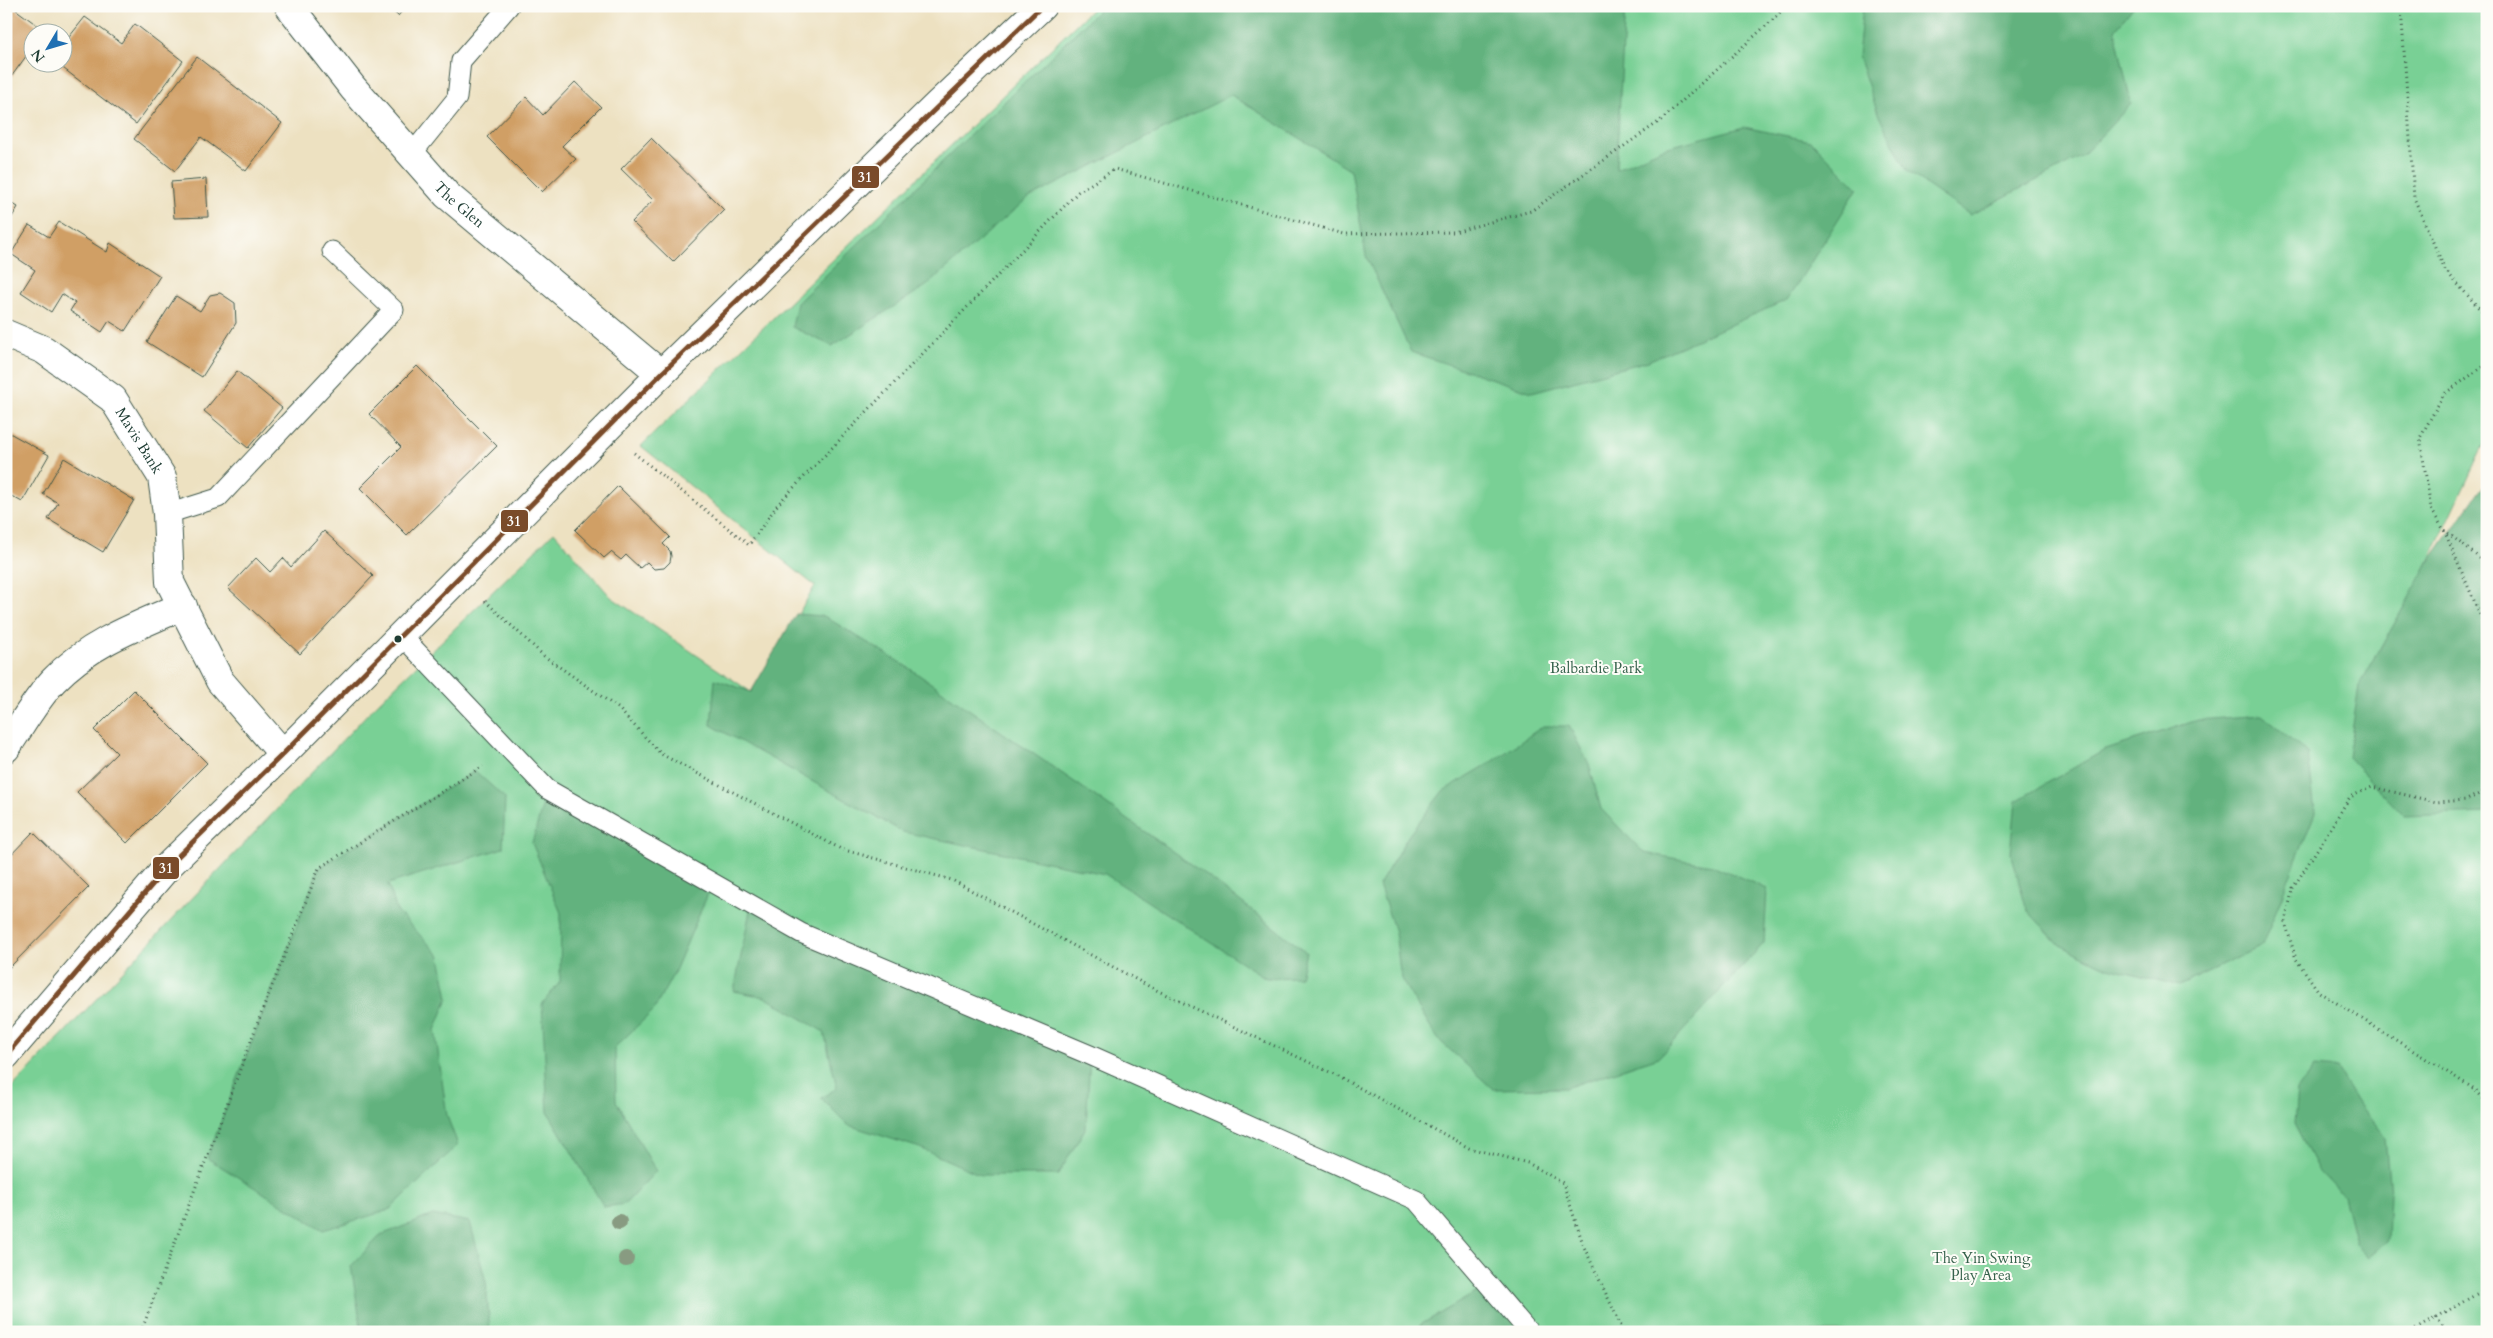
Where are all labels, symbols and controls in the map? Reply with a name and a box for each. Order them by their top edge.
north arrow [22,22,72,72]
text: N [27,45,49,66]
line badge: 31 [851,165,880,189]
text: 31 [858,168,872,187]
street label: The Glen [430,177,489,233]
street label: Mavis Bank [111,404,167,478]
line badge: 31 [500,509,529,533]
text: 31 [507,512,521,531]
unlabelled marker [393,634,403,644]
park label: Balbardie Park [1550,658,1642,678]
line badge: 31 [152,856,180,880]
text: 31 [159,859,173,878]
park label: The Yin Swing Play Area [1932,1248,2031,1285]

